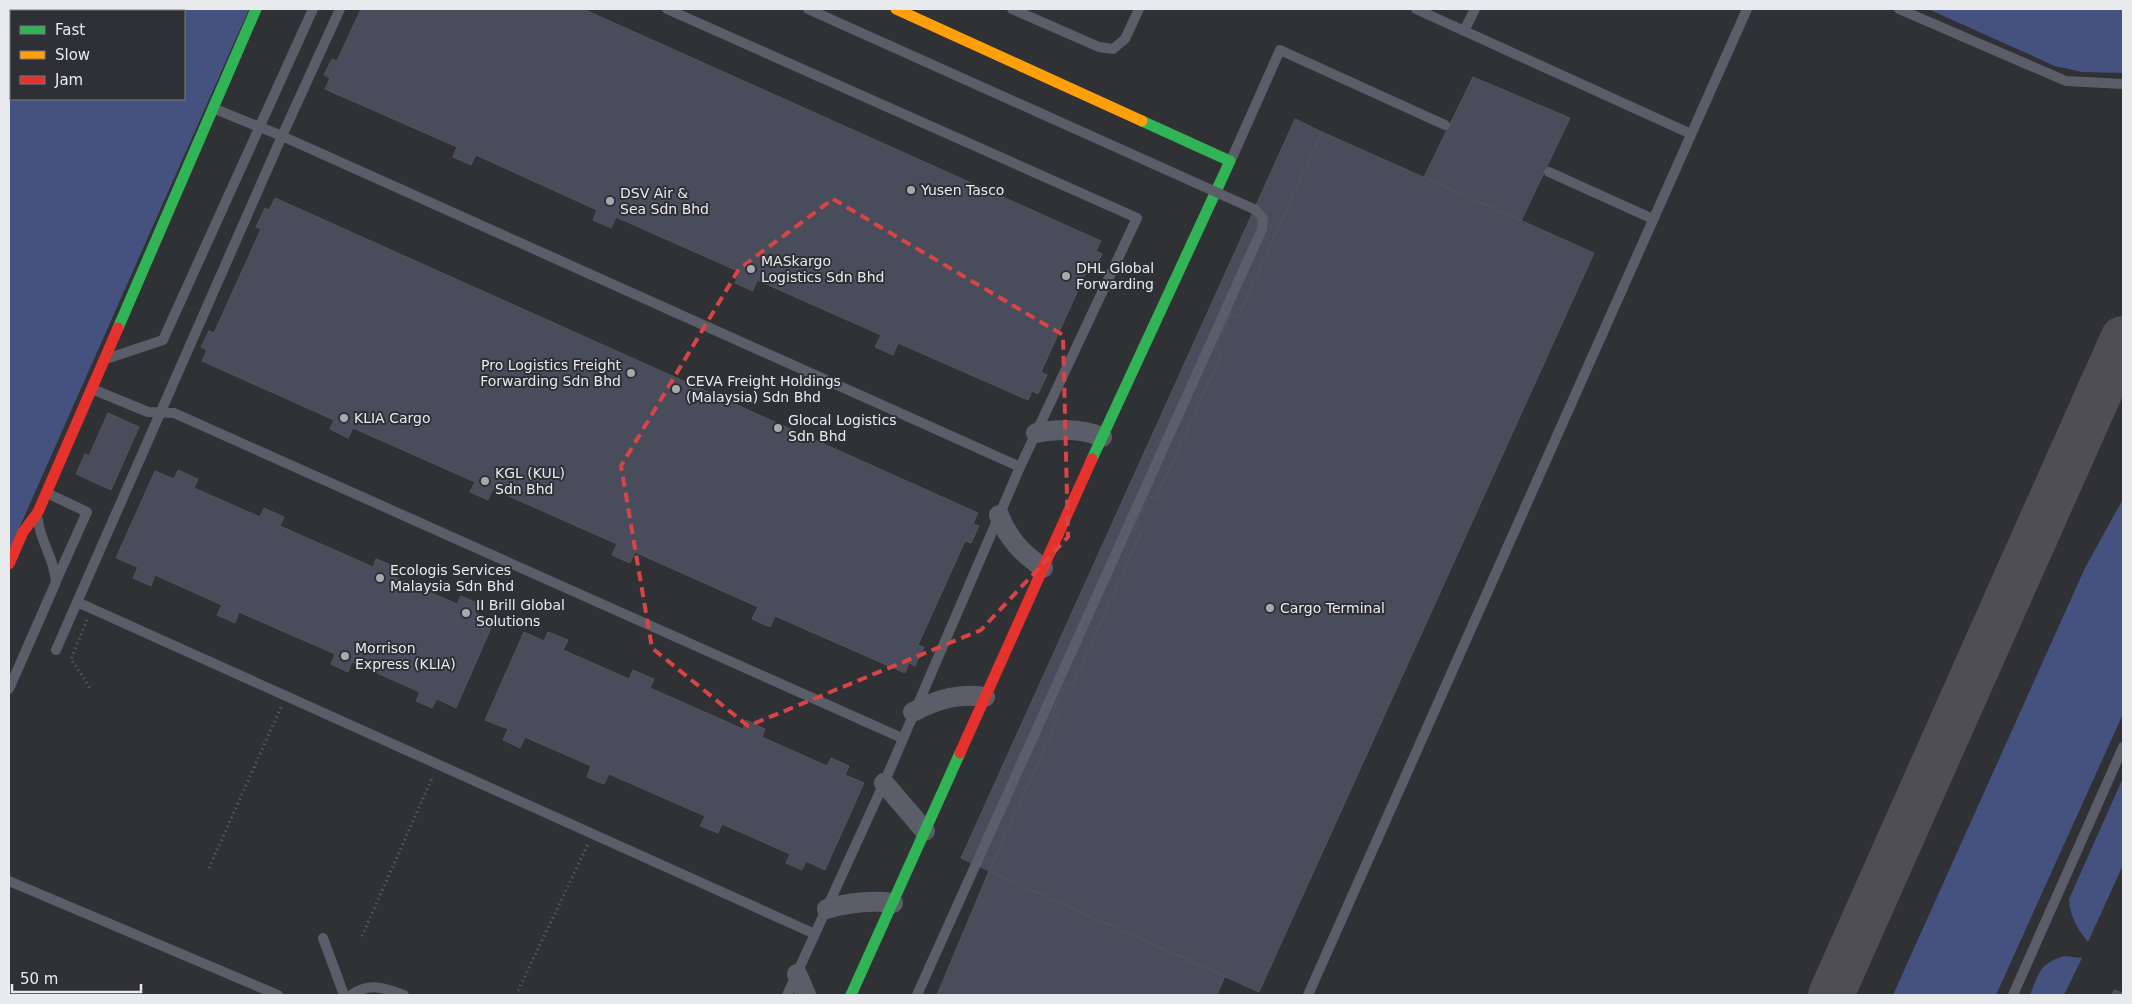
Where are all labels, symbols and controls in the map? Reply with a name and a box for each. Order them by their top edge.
legend [10,10,185,100]
text: Fast [55,21,85,39]
text: Slow [55,46,90,64]
text: Jam [54,71,83,89]
place label: Yusen Tasco [920,182,1004,198]
marker: Yusen Tasco [905,184,917,196]
place label: DSV Air & Sea Sdn Bhd [620,185,709,217]
marker: DSV Air & Sea Sdn Bhd [604,195,616,207]
place label: MASkargo Logistics Sdn Bhd [761,253,884,285]
place label: DHL Global Forwarding [1076,260,1154,292]
marker: MASkargo Logistics Sdn Bhd [745,263,757,275]
marker: DHL Global Forwarding [1060,270,1072,282]
place label: Pro Logistics Freight Forwarding Sdn Bhd [480,357,622,389]
marker: Pro Logistics Freight Forwarding Sdn Bhd [625,367,637,379]
place label: CEVA Freight Holdings (Malaysia) Sdn Bhd [686,373,841,405]
marker: CEVA Freight Holdings (Malaysia) Sdn Bhd [670,383,682,395]
place label: KLIA Cargo [354,410,430,426]
marker: KLIA Cargo [338,412,350,424]
place label: Glocal Logistics Sdn Bhd [788,412,896,444]
marker: Glocal Logistics Sdn Bhd [772,422,784,434]
place label: KGL (KUL) Sdn Bhd [495,465,565,497]
marker: KGL (KUL) Sdn Bhd [479,475,491,487]
place label: Ecologis Services Malaysia Sdn Bhd [390,562,514,594]
marker: Ecologis Services Malaysia Sdn Bhd [374,572,386,584]
place label: II Brill Global Solutions [476,597,565,629]
place label: Cargo Terminal [1280,600,1385,616]
marker: Cargo Terminal [1264,602,1276,614]
marker: II Brill Global Solutions [460,607,472,619]
place label: Morrison Express (KLIA) [355,640,456,672]
marker: Morrison Express (KLIA) [339,650,351,662]
scale bar [12,962,141,994]
text: 50 m [20,970,58,988]

